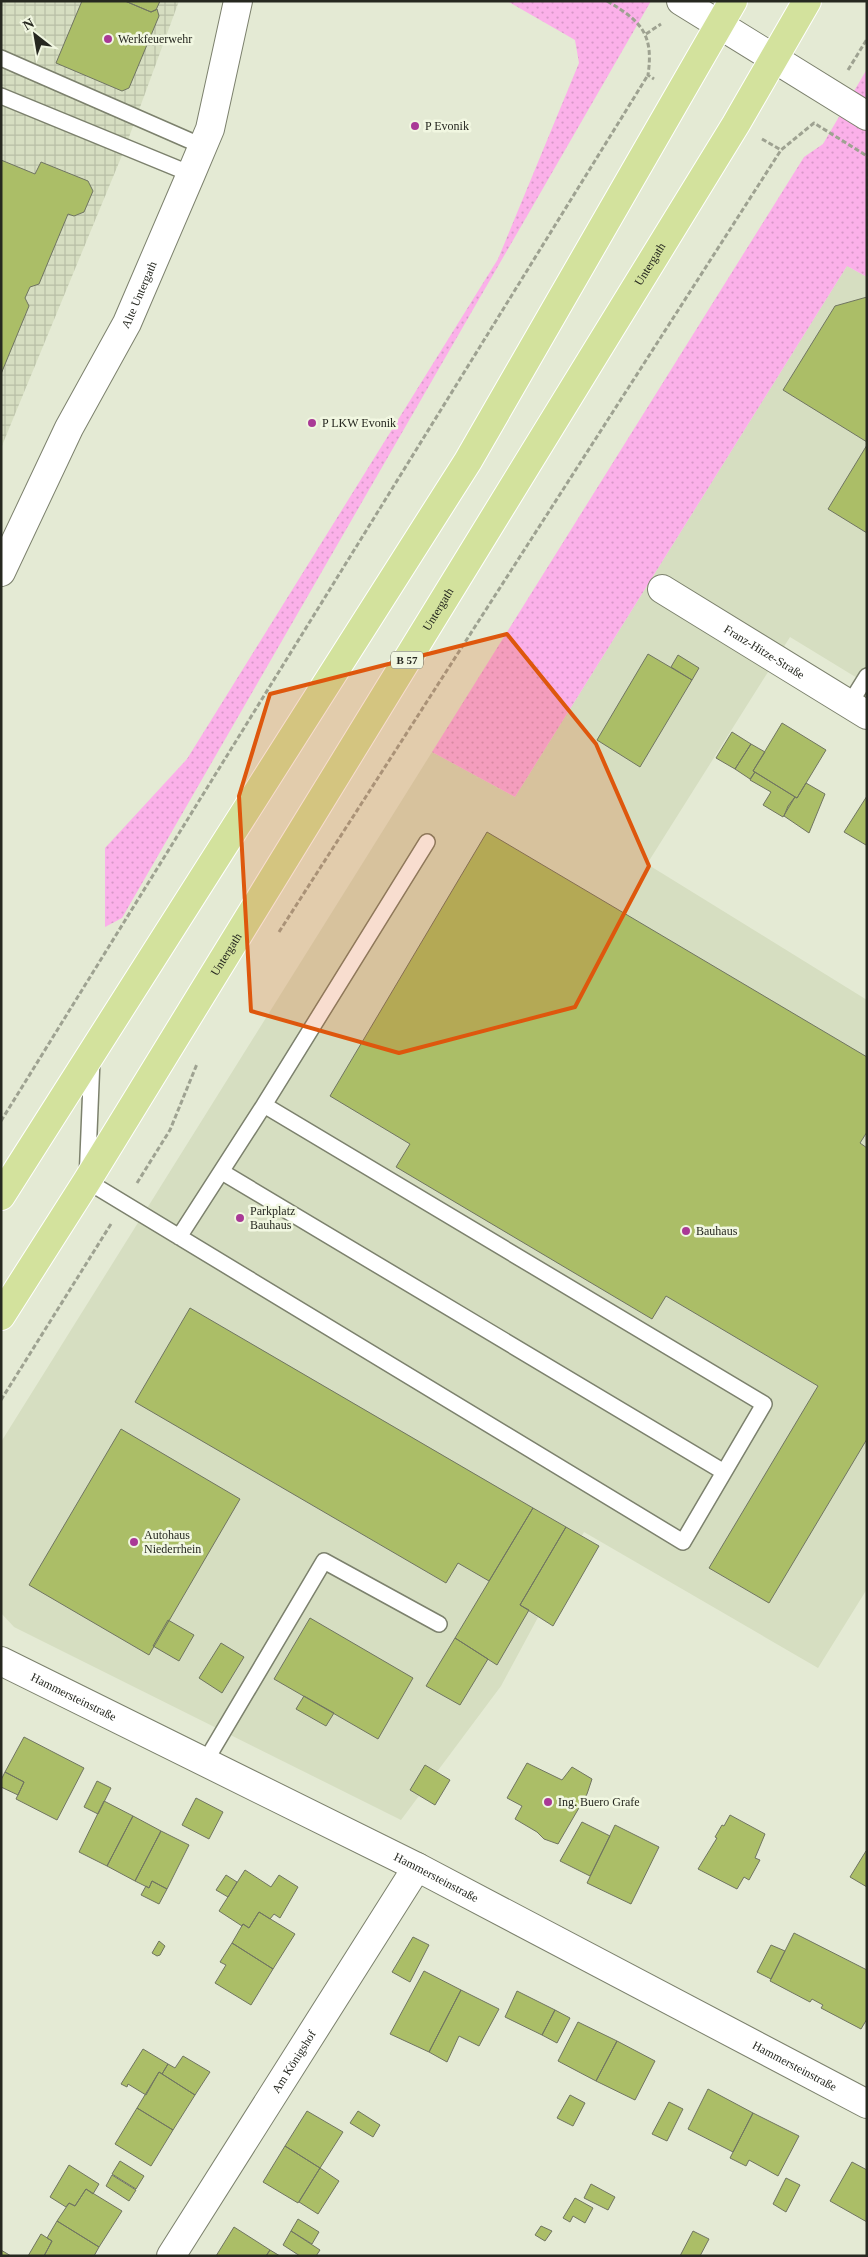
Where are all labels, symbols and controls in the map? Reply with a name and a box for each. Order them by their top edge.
north arrow [10,10,60,60]
text: N [20,15,37,33]
place label: Werkfeuerwehr [118,32,192,46]
marker: Werkfeuerwehr [102,33,114,45]
place label: P Evonik [425,119,469,133]
marker: P Evonik [409,120,421,132]
street label: Untergath [632,240,668,288]
street label: Alte Untergath [118,259,160,331]
place label: P LKW Evonik [322,416,396,430]
marker: P LKW Evonik [306,417,318,429]
street label: Untergath [420,585,457,633]
street label: Franz-Hitze-Straße [721,622,807,682]
road number: B 57 [391,652,423,668]
street label: Untergath [208,930,245,978]
place label: Parkplatz Bauhaus [250,1204,295,1232]
marker: Parkplatz Bauhaus [234,1212,246,1224]
place label: Bauhaus [696,1224,738,1238]
marker: Bauhaus [680,1225,692,1237]
place label: Autohaus Niederrhein [144,1528,201,1556]
marker: Autohaus Niederrhein [128,1536,140,1548]
street label: Hammersteinstraße [29,1670,119,1724]
place label: Ing. Buero Grafe [558,1795,640,1809]
marker: Ing. Buero Grafe [542,1796,554,1808]
street label: Hammersteinstraße [392,1850,481,1905]
street label: Am Königshof [269,2028,319,2096]
street label: Hammersteinstraße [750,2038,839,2094]

